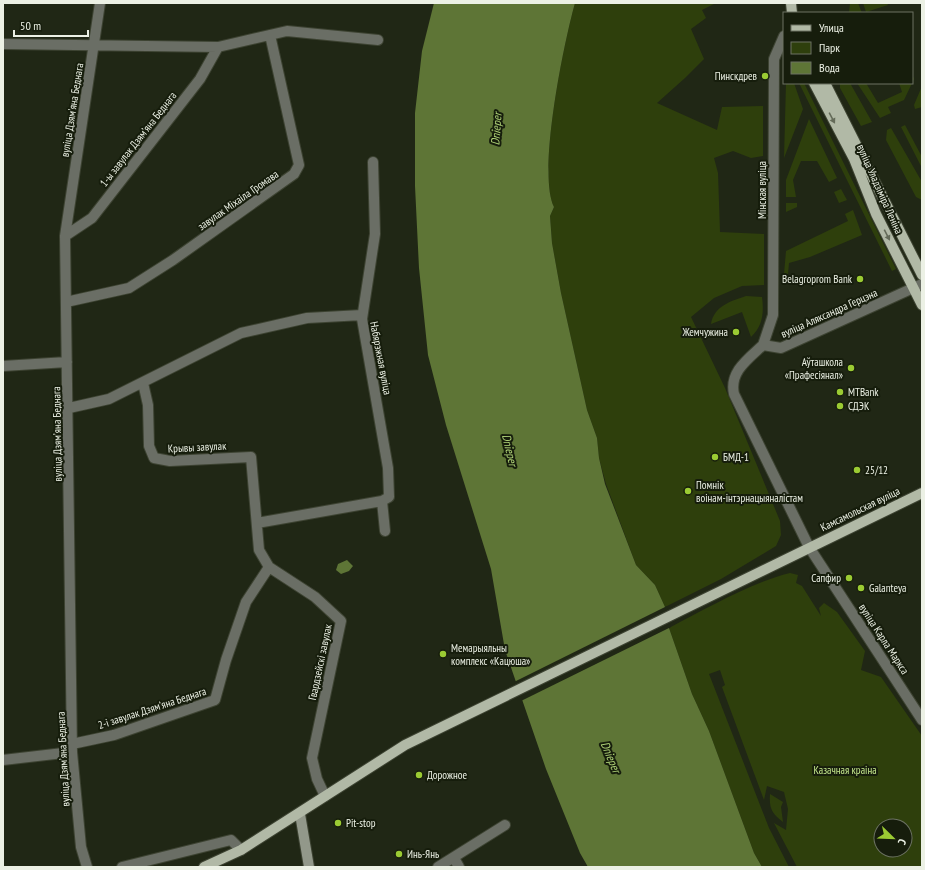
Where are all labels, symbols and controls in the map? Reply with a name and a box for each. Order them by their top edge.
scale bar [14,12,88,38]
legend [783,12,913,84]
text: 50 m [20,18,41,33]
text: Улица [819,20,844,35]
text: Парк [819,40,840,55]
text: Вода [819,60,840,75]
street label: вуліца Дзямʼяна Беднага [58,62,86,158]
place label: Пинскдрев [715,69,758,83]
marker: Пинскдрев [760,71,770,81]
street label: 1-ы завулак Дзямʼяна Беднага [97,89,179,189]
water label: Dnieper [487,111,505,146]
one-way arrow [829,112,836,123]
street label: вуліца Уладзіміра Леніна [854,142,906,236]
street label: Мінская вуліца [755,161,769,219]
street label: завулак Міхаіла Громава [195,167,281,233]
one-way arrow [884,230,890,241]
place label: Belagroprom Bank [782,272,853,286]
marker: Belagroprom Bank [855,274,865,284]
street label: вуліца Аляксандра Герцэна [778,285,880,341]
street label: Набярэжная вуліца [367,320,395,396]
place label: Жемчужина [681,325,728,339]
marker: Жемчужина [731,327,741,337]
place label: Аўташкола «Прафесіянал» [785,355,843,382]
marker: Аўташкола «Прафесіянал» [846,363,856,373]
place label: MTBank [848,385,879,399]
street label: вуліца Дзямʼяна Беднага [49,386,65,482]
marker: MTBank [835,387,845,397]
place label: СДЭК [848,399,870,413]
marker: СДЭК [835,401,845,411]
water label: Dnieper [499,432,521,469]
street label: Крывы завулак [167,438,227,456]
place label: БМД-1 [723,450,749,464]
marker: БМД-1 [710,452,720,462]
place label: 25/12 [865,463,888,477]
marker: 25/12 [852,465,862,475]
place label: Помнік воінам-інтэрнацыяналістам [696,478,803,505]
street label: Камсамольская вуліца [818,484,902,534]
marker: Помнік воінам-інтэрнацыяналістам [683,486,693,496]
place label: Сапфир [811,571,841,585]
marker: Сапфир [844,573,854,583]
place label: Galanteya [869,581,906,595]
marker: Galanteya [856,583,866,593]
street label: вуліца Карла Маркса [856,601,912,677]
street label: Гвардзейскі завулак [305,622,335,701]
place label: Мемарыяльны комплекс «Кацюша» [451,641,530,668]
marker: Мемарыяльны комплекс «Кацюша» [438,649,448,659]
street label: 2-і завулак Дзямʼяна Беднага [96,684,208,732]
street label: вуліца Дзямʼяна Беднага [54,711,72,807]
water label: Dnieper [598,739,625,777]
park label: Казачная краіна [813,763,877,777]
place label: Дорожное [427,768,467,782]
marker: Дорожное [414,770,424,780]
place label: Pit-stop [346,816,376,830]
marker: Pit-stop [333,818,343,828]
north arrow [873,818,913,858]
text: С [895,837,910,847]
place label: Инь-Янь [407,847,439,861]
marker: Инь-Янь [394,849,404,859]

